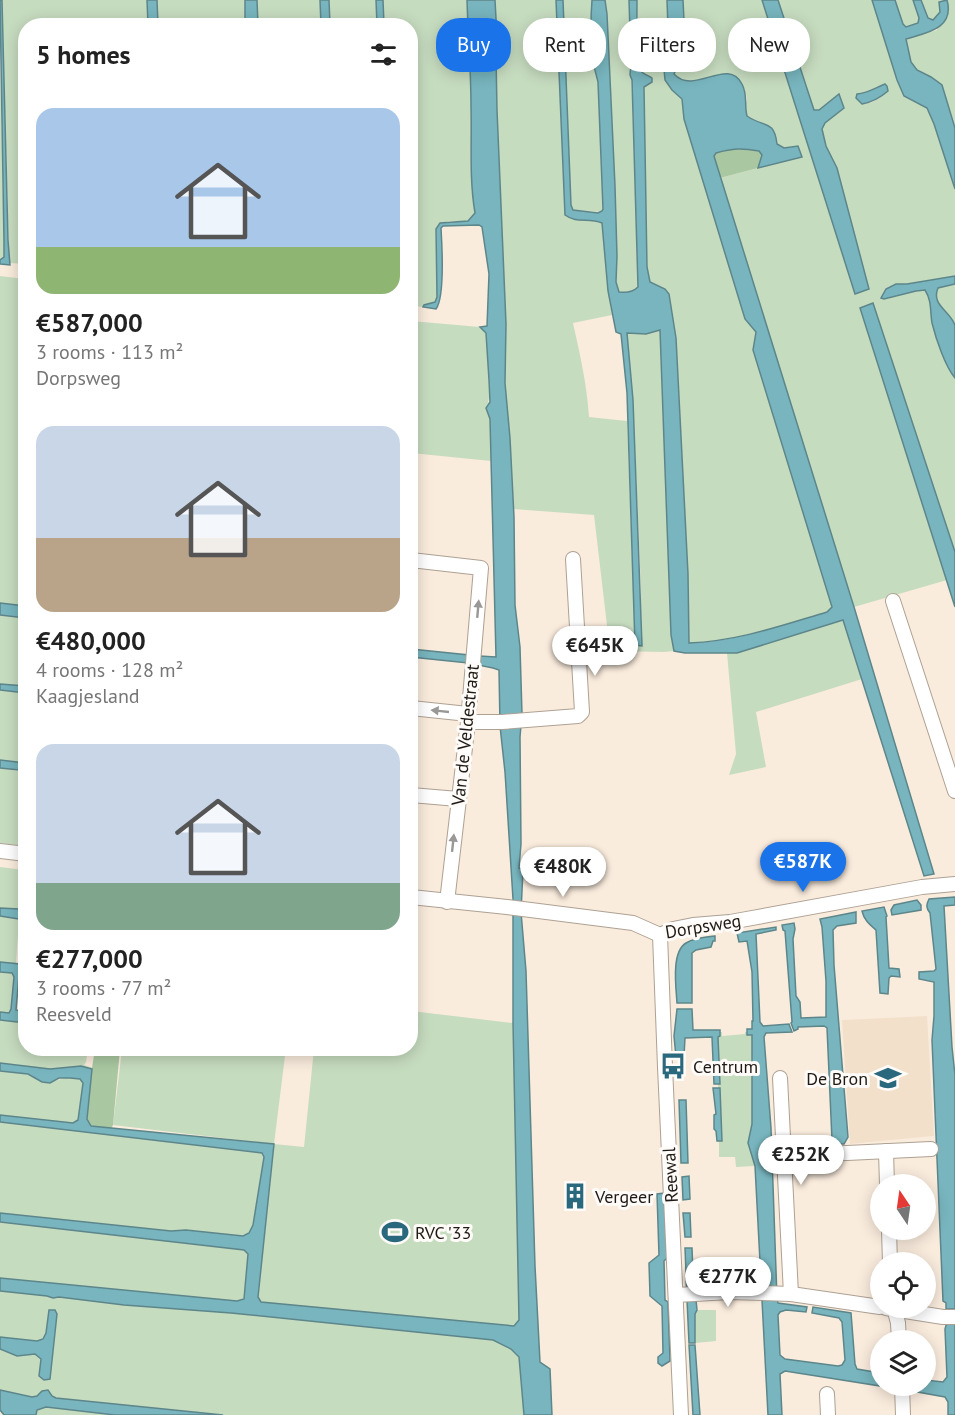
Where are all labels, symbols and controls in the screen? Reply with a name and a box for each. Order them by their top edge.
chip: Buy [436,18,511,72]
chip: Rent [523,18,606,72]
chip: Filters [618,18,716,72]
chip: New [728,18,810,72]
text: 5 homes [36,38,131,71]
icon: filters [367,38,400,71]
icon: home [164,147,272,255]
text: €587,000 [36,306,143,339]
text: 3 rooms · 113 m² [36,339,183,365]
text: Dorpsweg [36,365,121,391]
icon: home [164,465,272,573]
one-way arrow [473,599,483,618]
text: €480,000 [36,624,146,657]
pin: €645K [553,626,637,677]
text: €645K [566,632,624,658]
text: 4 rooms · 128 m² [36,657,183,683]
street label: Van de Veldestraat [446,663,484,808]
text: Kaagjesland [36,683,140,709]
one-way arrow [430,706,449,716]
icon: home [164,783,272,891]
one-way arrow [449,834,458,853]
pin: €587K [761,842,845,893]
pin: €480K [521,847,605,898]
text: €587K [774,848,832,874]
text: €480K [534,853,592,879]
street label: Dorpsweg [663,909,743,943]
text: €277,000 [36,942,143,975]
text: 3 rooms · 77 m² [36,975,171,1001]
text: Reesveld [36,1001,112,1027]
bus stop icon: Centrum [658,1051,688,1081]
place label: Centrum [693,1055,758,1078]
school or university icon: De Bron [873,1063,903,1093]
place label: De Bron [806,1067,868,1090]
pin: €252K [759,1135,843,1186]
text: €252K [772,1141,830,1167]
street label: Reewal [657,1146,683,1203]
north arrow [870,1174,936,1240]
map controls [870,1174,936,1396]
building icon: Vergeer [560,1181,590,1211]
place label: Vergeer [594,1185,653,1208]
sports icon: RVC '33 [380,1217,410,1247]
place label: RVC '33 [415,1221,471,1244]
button: locate [870,1252,936,1318]
pin: €277K [686,1257,770,1308]
text: €277K [699,1263,757,1289]
button: layers [870,1330,936,1396]

